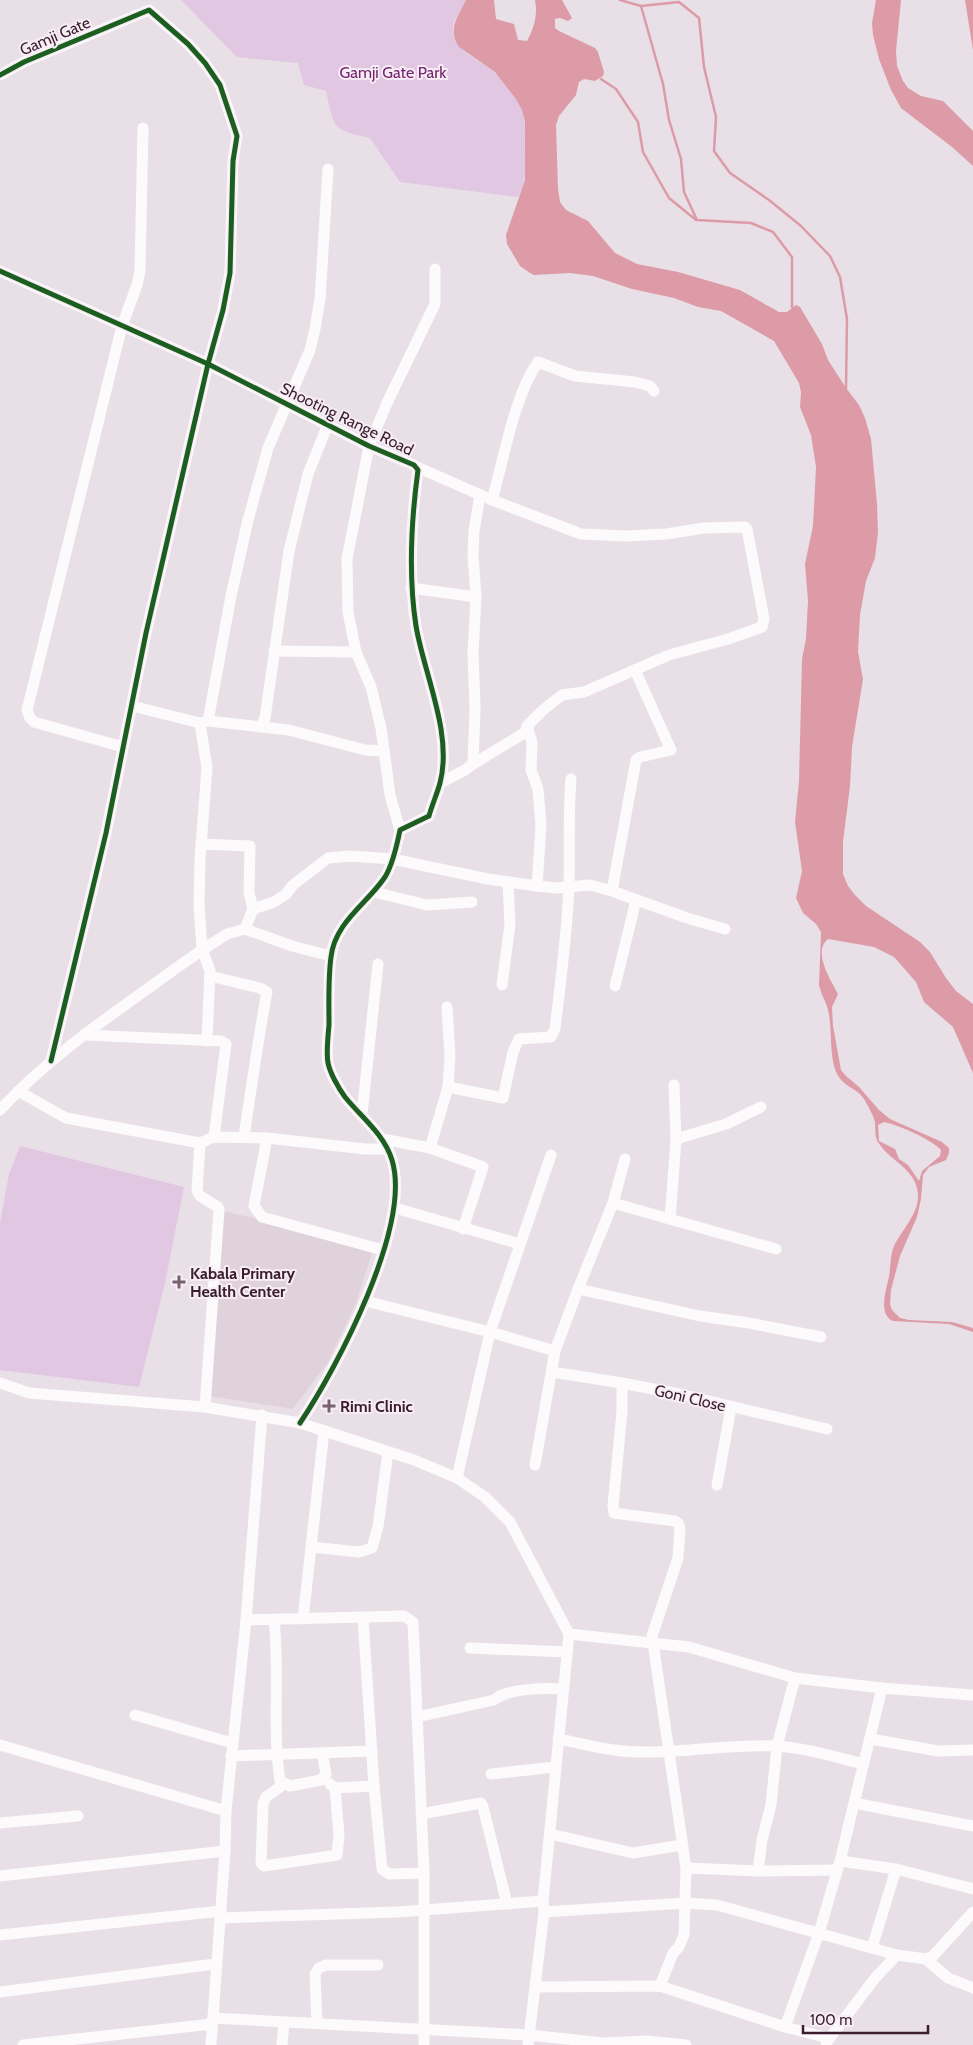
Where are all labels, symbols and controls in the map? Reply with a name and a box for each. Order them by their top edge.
street label: Gamji Gate [17,13,93,59]
park label: Gamji Gate Park [339,63,447,82]
street label: Shooting Range Road [278,379,416,459]
place label: Kabala Primary Health Center [190,1264,295,1301]
marker: Kabala Primary Health Center [172,1275,186,1289]
street label: Goni Close [653,1381,727,1415]
place label: Rimi Clinic [340,1397,413,1416]
marker: Rimi Clinic [322,1399,336,1413]
scale bar [803,2002,928,2034]
text: 100 m [810,2011,852,2029]

